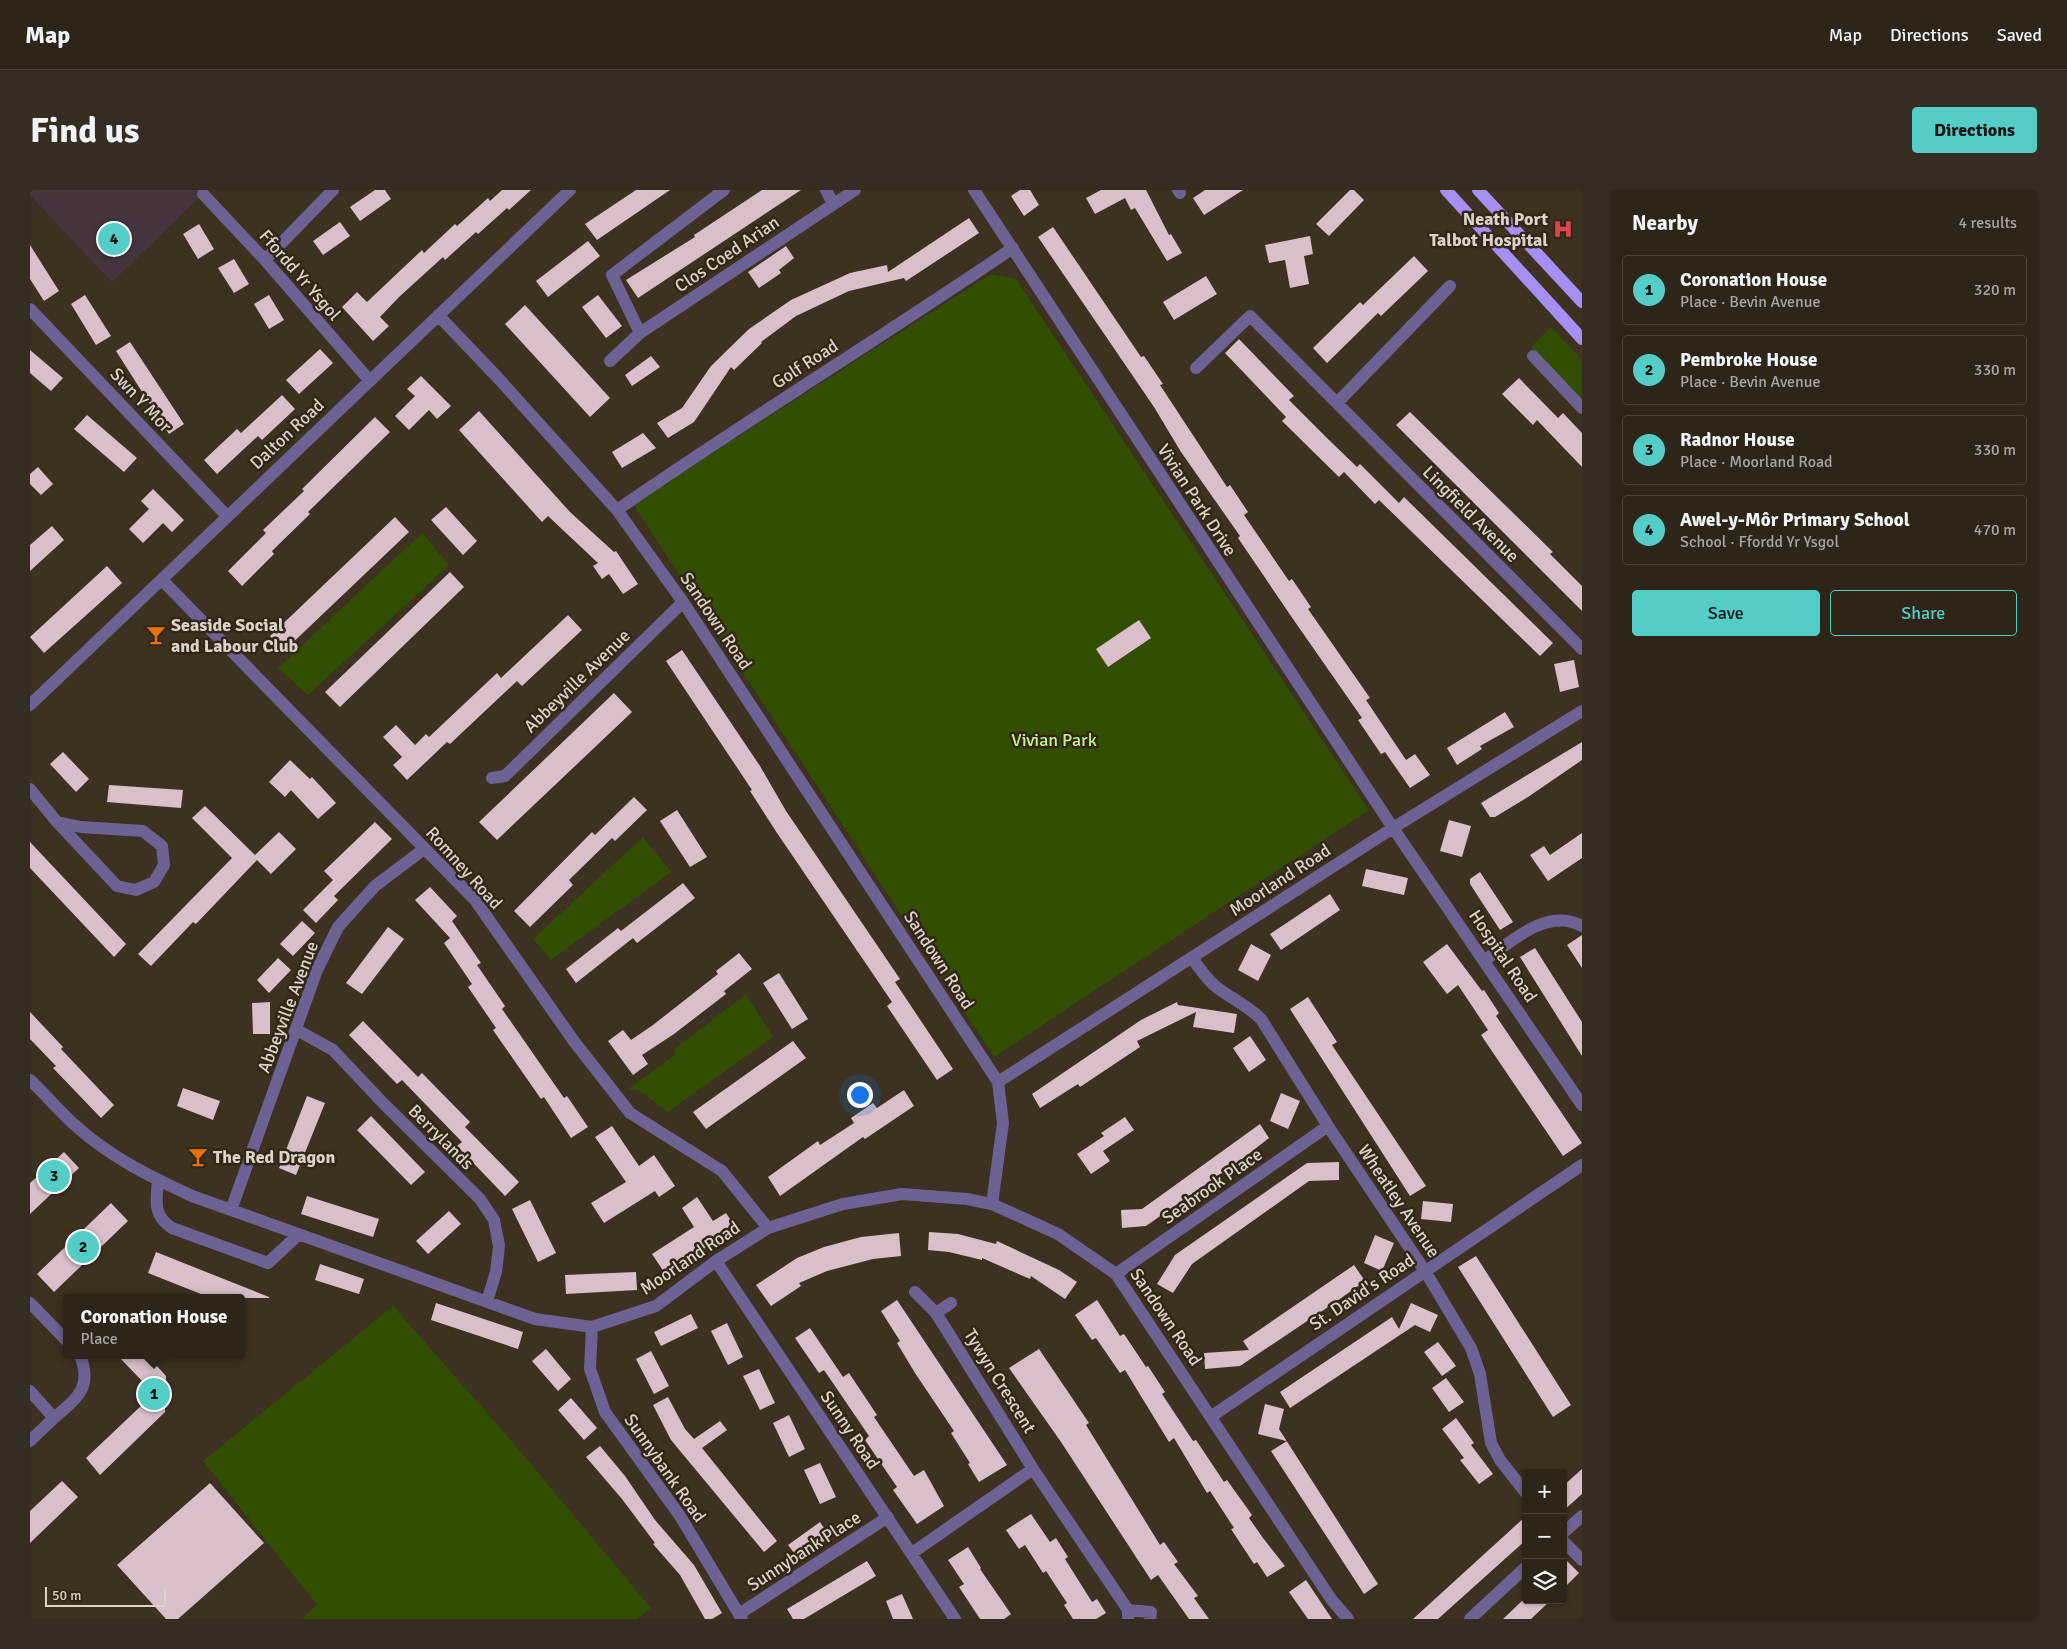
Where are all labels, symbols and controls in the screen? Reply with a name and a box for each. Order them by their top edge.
text: Map [25,20,70,50]
text: Map [1829,24,1862,46]
text: Directions [1890,24,1969,46]
text: Saved [1997,24,2042,46]
button: Directions [1912,107,2037,153]
text: Find us [30,109,140,152]
place label: Neath Port Talbot Hospital [1429,208,1548,251]
text: Nearby [1632,210,1698,236]
street label: Clos Coed Arian [670,211,784,297]
text: 4 results [1958,213,2017,233]
hospital icon: Neath Port Talbot Hospital [1552,218,1574,240]
pin: 4 [98,220,130,258]
street label: Ffordd Yr Ysgol [255,225,345,325]
text: Coronation House [1680,268,1827,292]
text: 1 [1645,280,1653,300]
text: 320 m [1974,280,2016,300]
text: Place · Bevin Avenue [1680,292,1820,312]
street label: Golf Road [768,334,842,394]
text: Pembroke House [1680,348,1817,372]
text: 2 [1645,360,1653,380]
text: 330 m [1974,360,2016,380]
street label: Swn Y Mor [106,363,177,437]
text: Place · Bevin Avenue [1680,372,1820,392]
street label: Dalton Road [245,394,329,474]
text: Radnor House [1680,428,1795,452]
street label: Vivian Park Drive [1152,440,1242,560]
text: 3 [1645,440,1653,460]
text: 330 m [1974,440,2016,460]
text: Place · Moorland Road [1680,452,1832,472]
street label: Lingfield Avenue [1418,461,1524,567]
text: Awel-y-Môr Primary School [1680,508,1910,532]
text: 4 [1645,520,1653,540]
text: 470 m [1974,520,2016,540]
text: School · Ffordd Yr Ysgol [1680,532,1839,552]
street label: Sandown Road [675,568,757,674]
button: Save [1632,590,1820,636]
button: Share [1830,590,2017,636]
place label: Seaside Social and Labour Club [171,614,299,657]
bar icon: Seaside Social and Labour Club [145,624,167,646]
street label: Abbeyville Avenue [519,625,635,737]
park label: Vivian Park [1011,729,1097,751]
street label: Romney Road [421,822,507,914]
street label: Moorland Road [1225,839,1335,921]
street label: Hospital Road [1464,906,1542,1006]
street label: Sandown Road [899,907,979,1013]
street label: Abbeyville Avenue [253,938,323,1076]
your location [847,1082,873,1108]
street label: Berrylands [404,1100,478,1174]
street label: Wheatley Avenue [1353,1140,1445,1262]
street label: Seabrook Place [1158,1143,1266,1229]
bar icon: The Red Dragon [187,1146,209,1168]
place label: The Red Dragon [213,1146,335,1168]
pin: 3 [38,1157,70,1195]
street label: Moorland Road [636,1216,744,1300]
pin: 2 [67,1228,99,1266]
street label: St. David's Road [1305,1249,1419,1335]
street label: Sandown Road [1125,1264,1207,1370]
popup [63,1294,245,1359]
text: Coronation House [80,1305,228,1329]
street label: Tywyn Crescent [959,1325,1041,1437]
text: Place [80,1329,118,1349]
pin: 1 [138,1375,170,1413]
street label: Sunny Road [816,1387,884,1473]
street label: Sunnybank Road [619,1409,711,1527]
map controls [1522,1469,1567,1604]
button: + [1522,1469,1567,1514]
street label: Sunnybank Place [743,1506,865,1596]
button: − [1522,1514,1567,1559]
button: layers [1522,1559,1567,1604]
scale bar [45,1584,166,1607]
text: 50 m [52,1587,81,1604]

